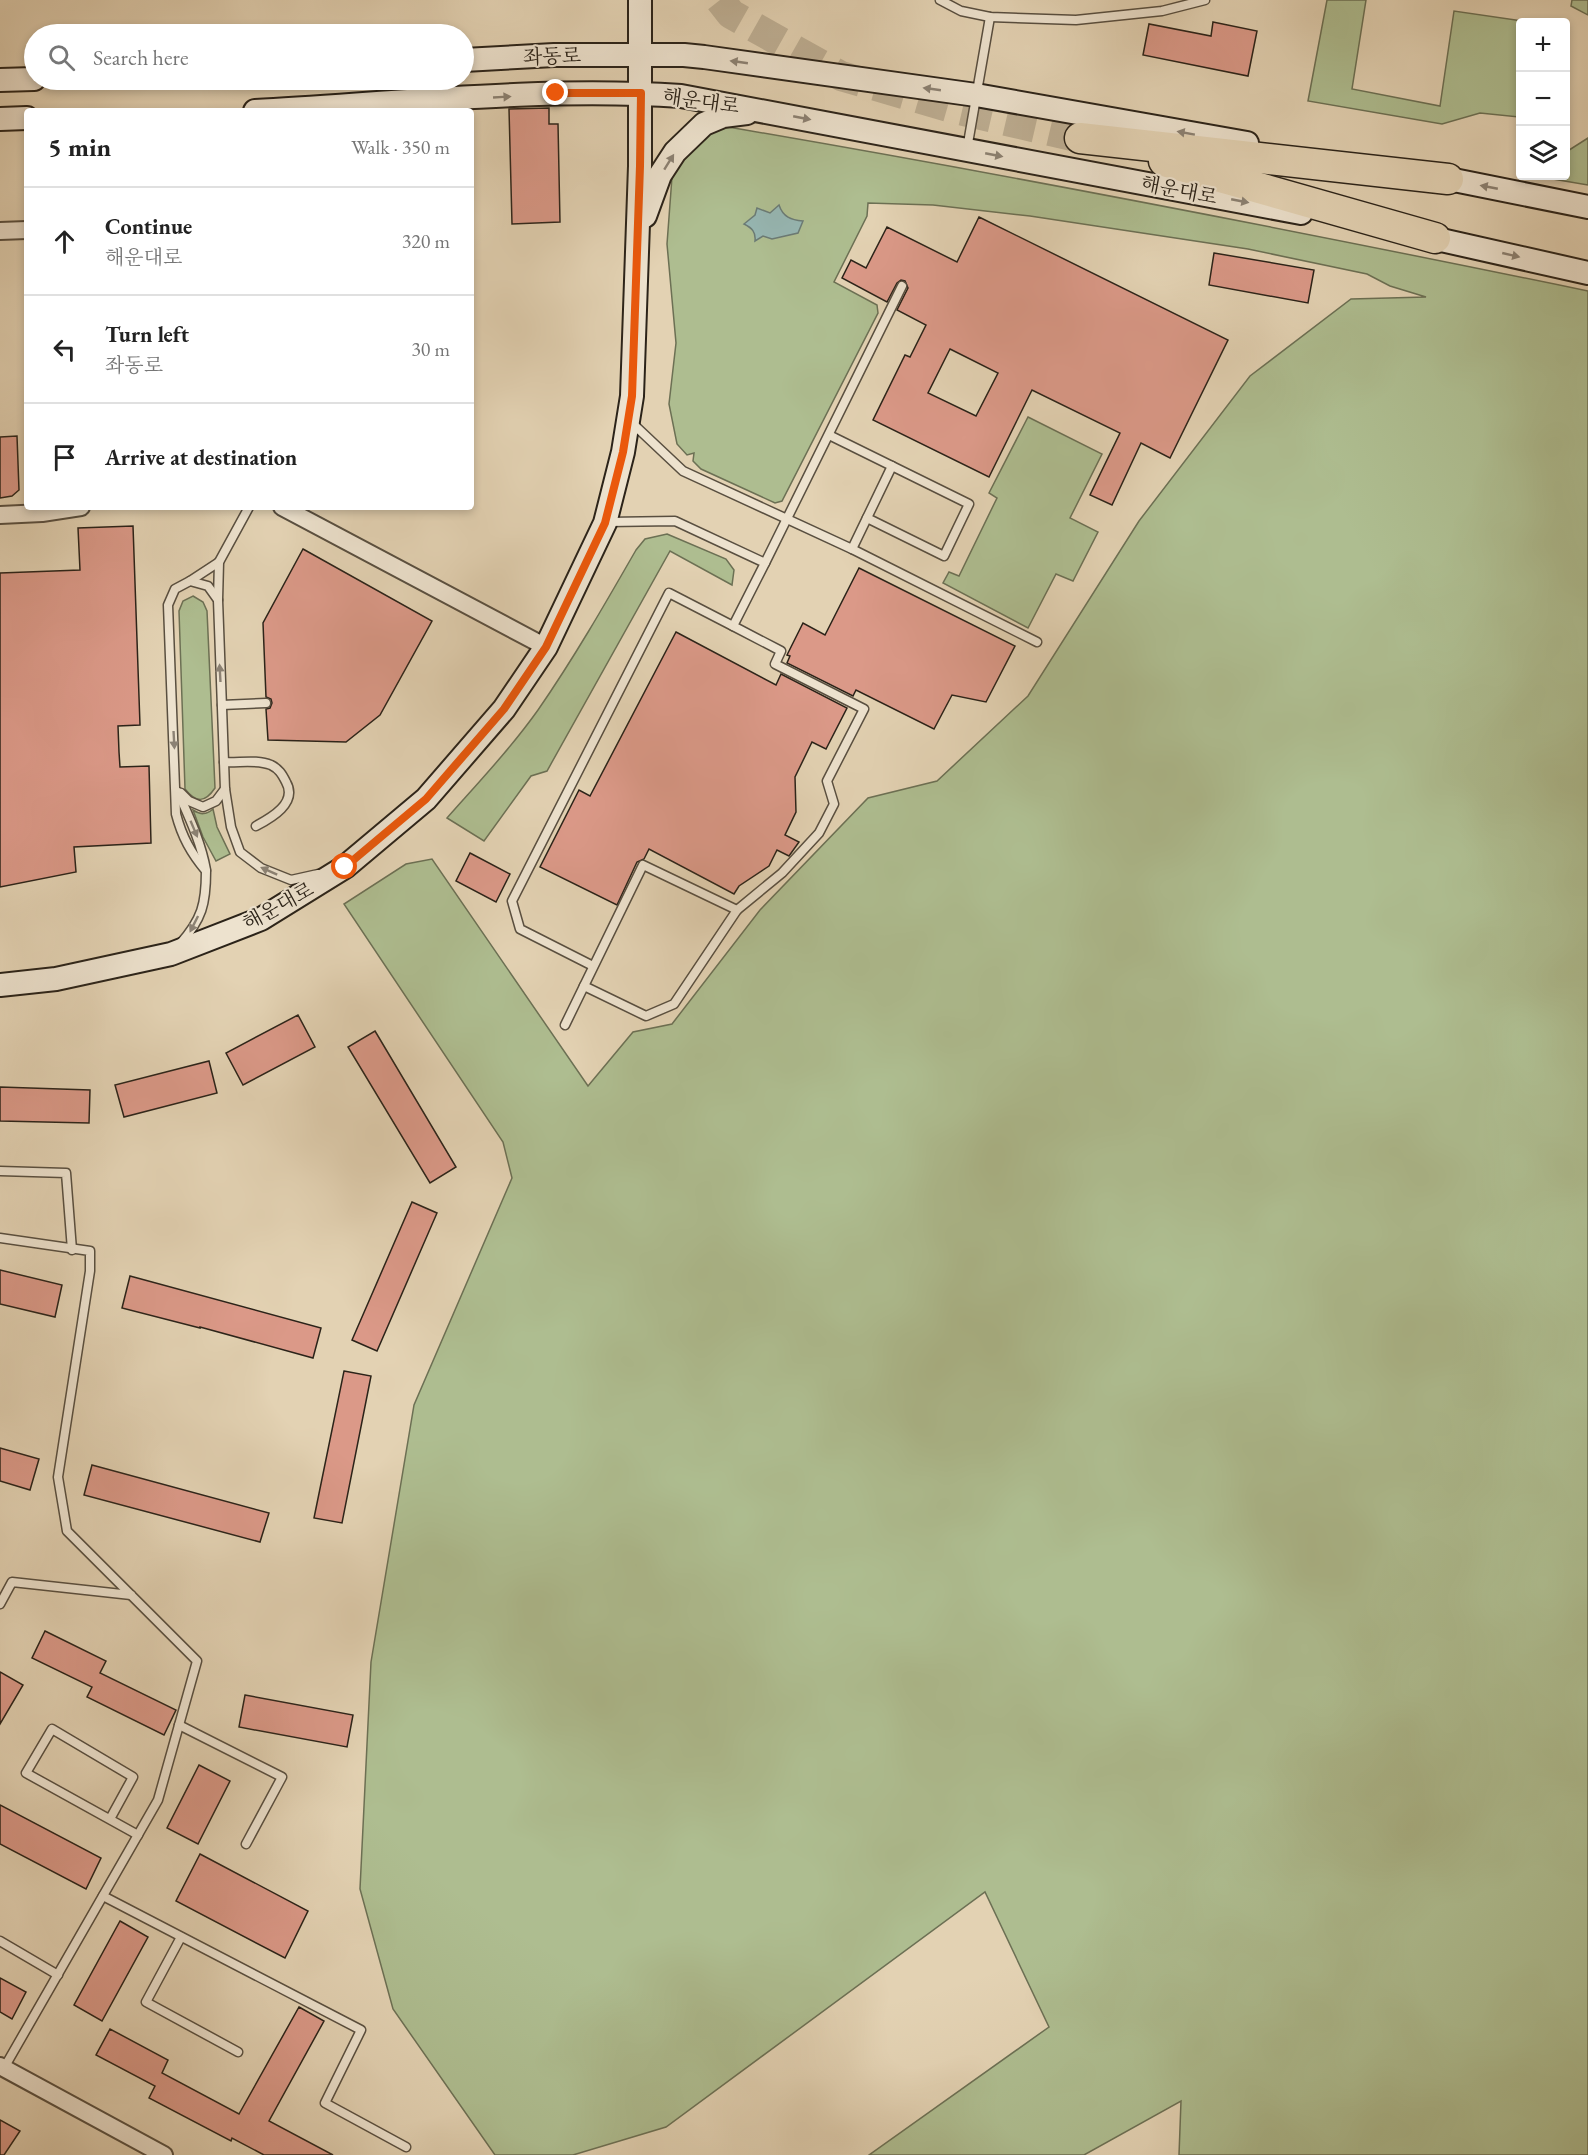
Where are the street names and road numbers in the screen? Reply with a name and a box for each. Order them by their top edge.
street label: 좌동로 [523,42,581,70]
street label: 해운대로 [661,83,741,119]
street label: 해운대로 [1139,170,1219,210]
street label: 해운대로 [238,876,318,936]

